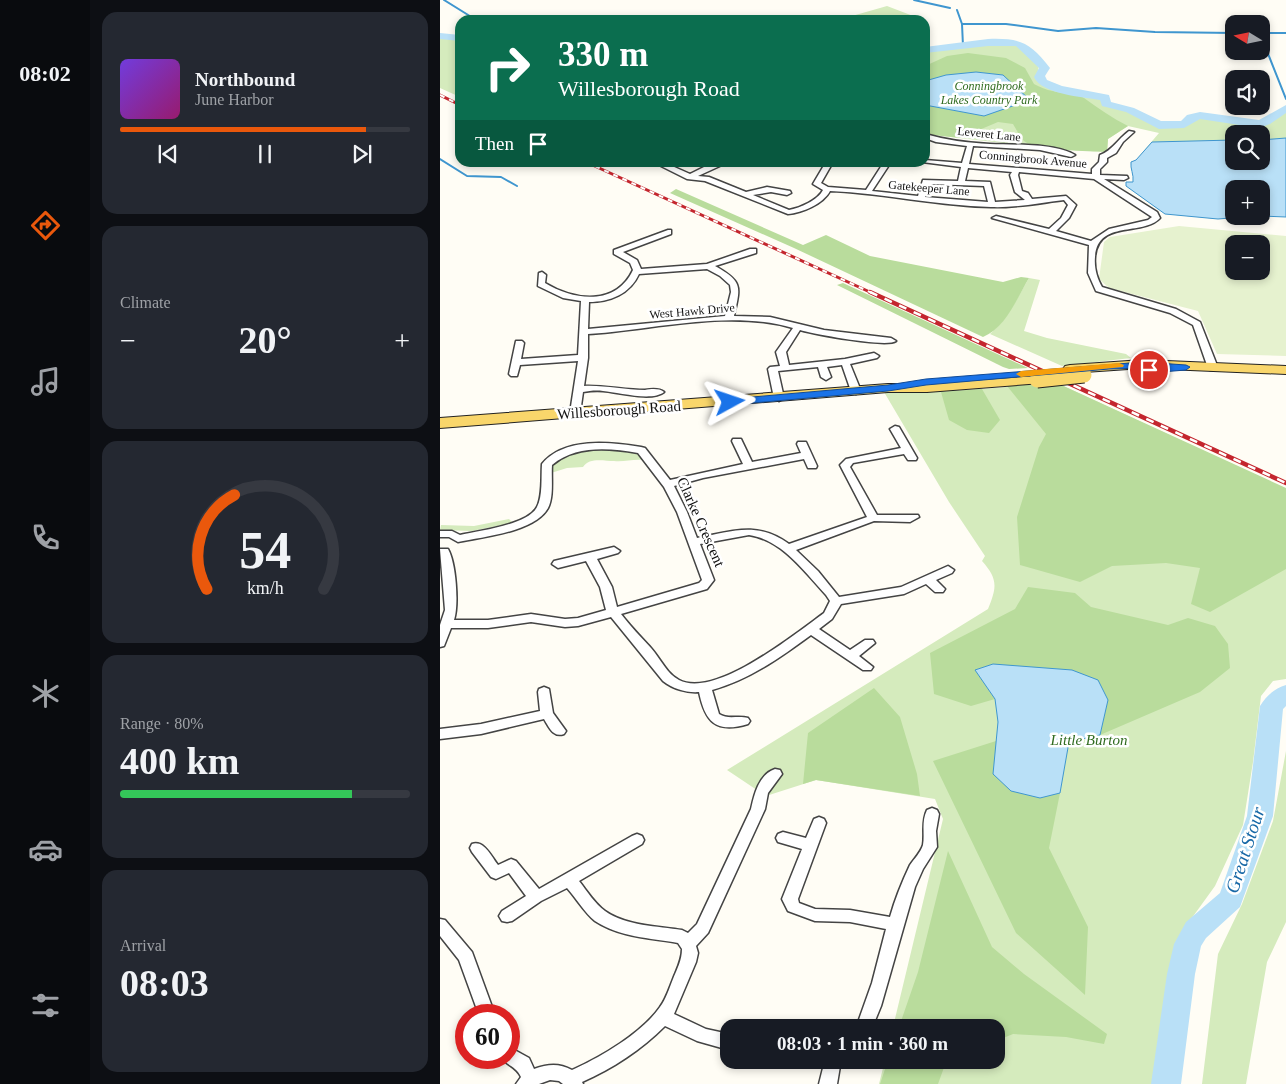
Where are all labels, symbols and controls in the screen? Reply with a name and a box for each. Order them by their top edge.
north arrow [1225,15,1270,60]
map controls [1225,15,1270,280]
icon: right [475,35,540,100]
text: 330 m [558,35,648,74]
text: 08:02 [19,61,71,86]
text: Northbound [195,69,295,90]
button: sound [1225,70,1270,115]
text: Willesborough Road [558,76,740,101]
park label: Conningbrook Lakes Country Park [940,79,1038,107]
text: June Harbor [195,91,274,108]
street label: Leveret Lane [957,124,1021,144]
button: search [1225,125,1270,170]
icon: arrive [524,130,552,158]
text: Then [475,133,514,154]
icon: previous [154,140,182,168]
icon: pause [251,140,279,168]
icon: next [348,140,376,168]
street label: Conningbrook Avenue [979,147,1087,171]
street label: Gatekeeper Lane [888,177,970,199]
button: + [1225,180,1270,225]
icon: directions [28,208,63,243]
button: − [1225,235,1270,280]
text: Climate [120,294,171,311]
street label: West Hawk Drive [649,300,735,322]
text: 20° [238,319,292,361]
text: − [120,325,136,356]
text: + [394,325,410,356]
pin [1128,349,1170,391]
icon: arrive [1135,356,1163,384]
icon: music [28,364,63,399]
position arrow [703,375,755,427]
street label: Willesborough Road [557,398,682,422]
street label: Clarke Crescent [674,475,728,570]
icon: phone [28,520,63,555]
text: 54 [239,522,291,579]
text: km/h [247,578,283,598]
icon: climate [28,676,63,711]
text: Range · 80% [120,715,204,732]
park label: Little Burton [1049,732,1128,748]
text: 400 km [120,740,239,782]
water label: Great Stour [1221,804,1269,896]
icon: car [28,832,63,867]
text: Arrival [120,937,166,954]
text: 08:03 [120,962,209,1004]
icon: filters [28,988,63,1023]
speed limit sign: 60 [455,1004,520,1069]
text: 08:03 · 1 min · 360 m [777,1033,948,1054]

